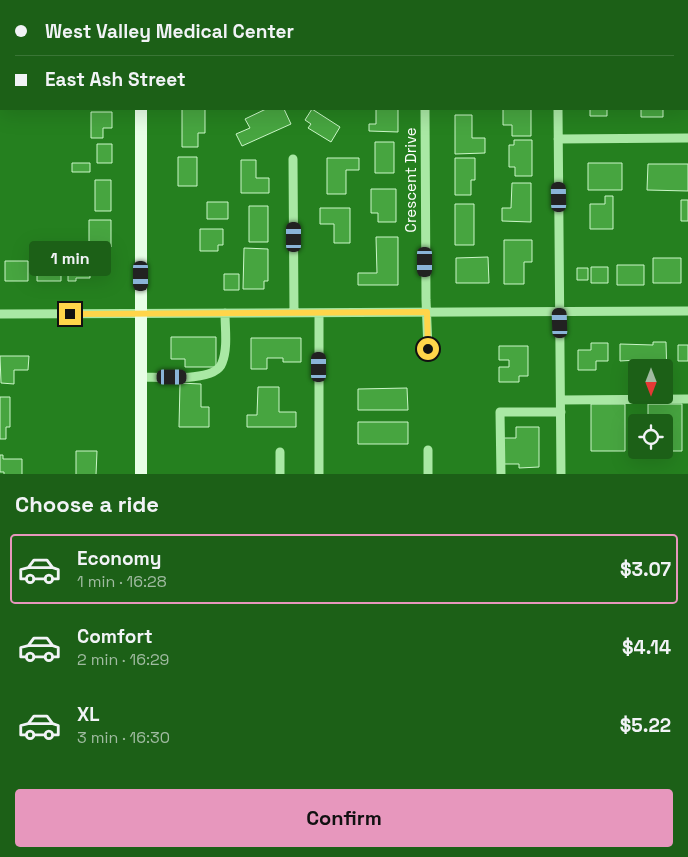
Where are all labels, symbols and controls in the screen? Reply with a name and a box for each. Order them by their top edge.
text: West Valley Medical Center [45,19,294,44]
text: East Ash Street [45,67,186,92]
street label: Crescent Drive [401,127,420,233]
car [551,182,566,212]
car [286,222,301,252]
callout: 1 min [29,242,111,276]
car [417,247,432,277]
text: 1 min [50,248,90,269]
car [133,261,148,291]
route end [59,303,81,325]
car [551,308,568,338]
route start [417,338,439,360]
car [311,352,326,382]
north arrow [628,359,672,404]
map controls [628,359,673,459]
car [157,370,187,385]
button: locate [628,414,673,459]
text: Choose a ride [15,490,159,518]
text: Economy [77,546,161,571]
icon: car [17,547,62,592]
text: $3.07 [620,557,671,582]
text: 1 min · 16:28 [77,571,167,592]
text: Comfort [77,624,153,649]
icon: car [17,625,62,670]
text: $4.14 [622,635,671,660]
text: 2 min · 16:29 [77,649,169,670]
text: XL [77,702,100,727]
icon: car [17,703,62,748]
text: $5.22 [620,713,671,738]
text: 3 min · 16:30 [77,727,170,748]
button: Confirm [15,789,673,847]

